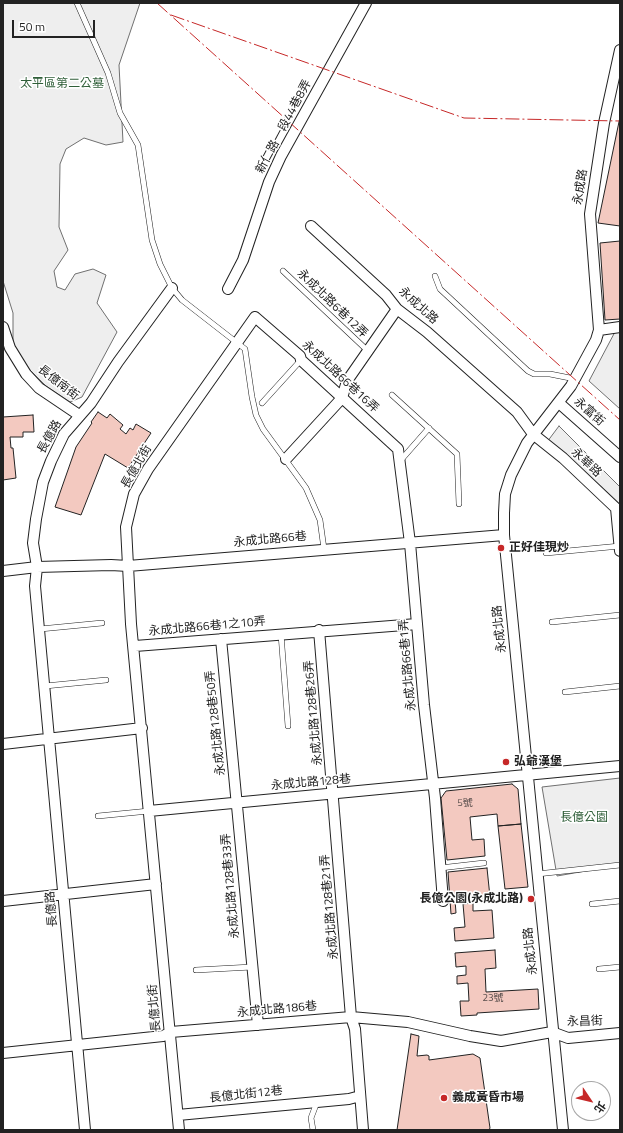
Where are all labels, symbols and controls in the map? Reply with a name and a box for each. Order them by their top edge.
scale bar [14,12,97,38]
text: 50 m [19,17,45,36]
park label: 太平區第二公墓 [20,77,104,91]
street label: 新仁路一段44巷8弄 [253,78,315,176]
street label: 永成路 [571,168,591,206]
street label: 永成北路6巷12弄 [294,267,370,341]
street label: 永成北路 [395,285,441,327]
street label: 永成北路66巷16弄 [299,338,381,416]
street label: 長億南街 [35,363,81,403]
street label: 永富街 [571,395,607,429]
street label: 長億路 [35,418,65,456]
street label: 長億北街 [119,443,155,491]
street label: 永華路 [568,445,604,481]
street label: 永成北路66巷 [233,530,307,550]
place label: 正好佳現炒 [509,541,569,555]
marker: 正好佳現炒 [496,543,506,553]
street label: 永成北路 [490,604,510,654]
street label: 永成北路66巷1之10弄 [148,615,266,639]
street label: 永成北路66巷1弄 [397,618,419,712]
street label: 永成北路128巷26弄 [302,660,326,766]
street label: 永成北路128巷50弄 [203,670,229,776]
place label: 弘爺漢堡 [514,755,562,769]
marker: 弘爺漢堡 [501,757,511,767]
street label: 永成北路128巷 [270,772,352,794]
house number: 5號 [457,798,473,810]
park label: 長億公園 [560,811,608,825]
street label: 永成北路128巷33弄 [219,833,243,939]
street label: 永成北路128巷21弄 [318,854,342,960]
street label: 長億路 [43,890,61,928]
place label: 長億公園(永成北路) [420,892,523,906]
marker: 長億公園(永成北路) [526,894,536,904]
street label: 永成北路 [521,926,541,976]
street label: 長億北街 [146,983,164,1033]
house number: 23號 [482,993,504,1005]
street label: 永成北路186巷 [236,999,318,1021]
street label: 永昌街 [567,1014,603,1030]
north arrow [571,1081,611,1121]
street label: 長億北街12巷 [209,1084,283,1106]
place label: 義成黃昏市場 [452,1091,524,1105]
marker: 義成黃昏市場 [439,1093,449,1103]
text: 北 [590,1098,610,1116]

